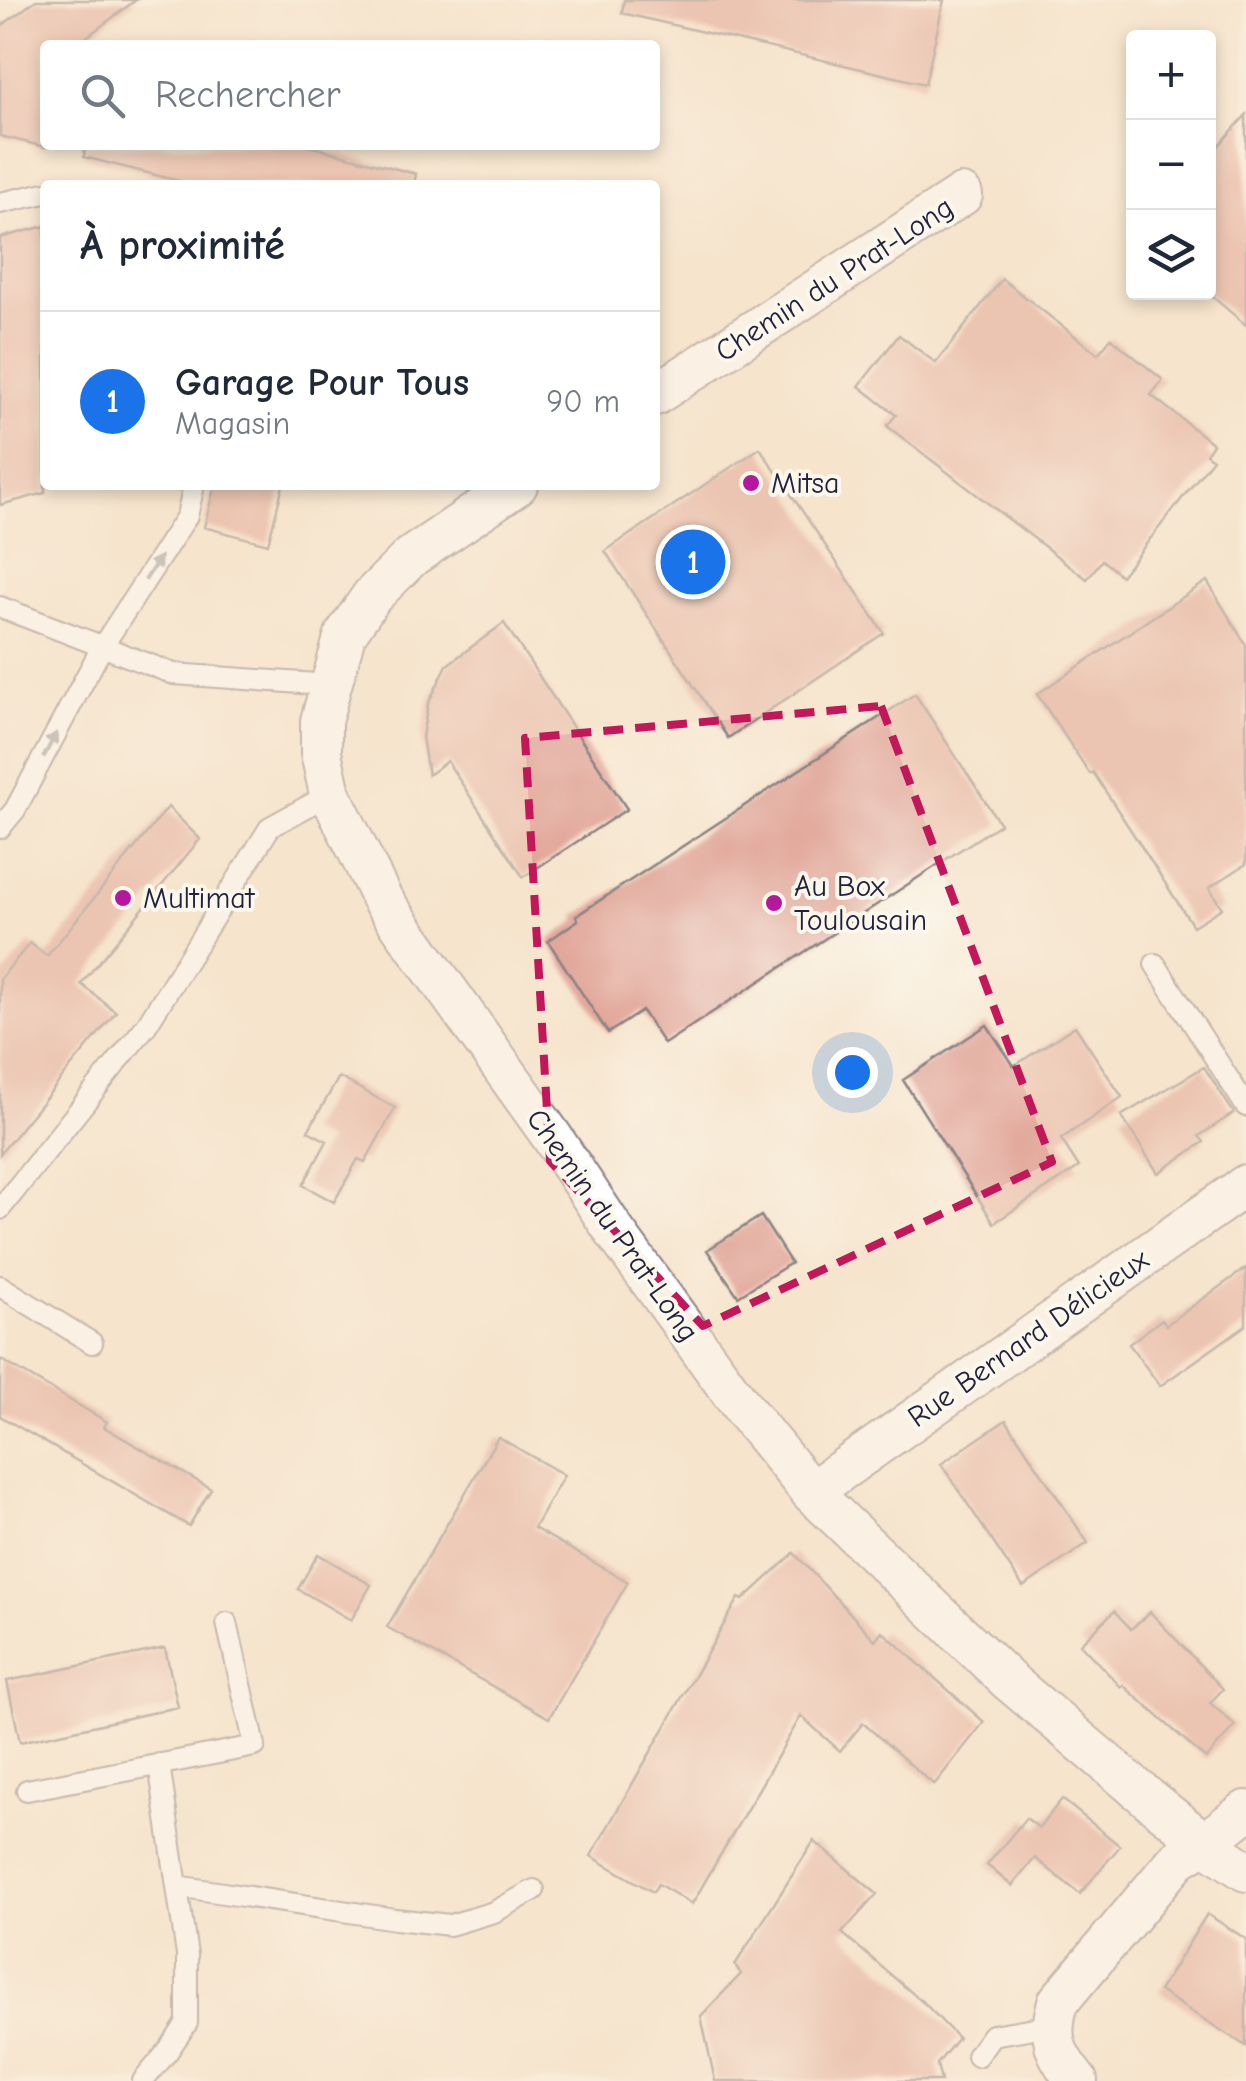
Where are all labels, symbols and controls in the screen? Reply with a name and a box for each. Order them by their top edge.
map controls [1126,30,1216,300]
button: + [1126,30,1216,120]
search box [40,40,660,150]
icon: search [75,68,130,123]
text: Rechercher [155,73,341,117]
button: − [1126,120,1216,210]
street label: Chemin du Prat-Long [709,190,960,369]
button: layers [1126,210,1216,300]
text: À proximité [80,221,285,270]
text: Garage Pour Tous [175,361,469,405]
text: 1 [106,383,119,420]
text: 90 m [546,383,620,420]
text: Magasin [175,405,290,442]
place label: Mitsa [771,466,839,501]
marker: Mitsa [740,472,762,494]
pin: 1 [660,524,726,600]
one-way arrow [144,554,162,582]
one-way arrow [41,730,58,759]
place label: Au Box Toulousain [794,869,927,938]
place label: Multimat [143,881,256,916]
marker: Multimat [112,887,134,909]
marker: Au Box Toulousain [763,892,785,914]
your location [827,1047,878,1098]
street label: Chemin du Prat-Long [519,1102,706,1348]
street label: Rue Bernard Délicieux [901,1242,1156,1435]

